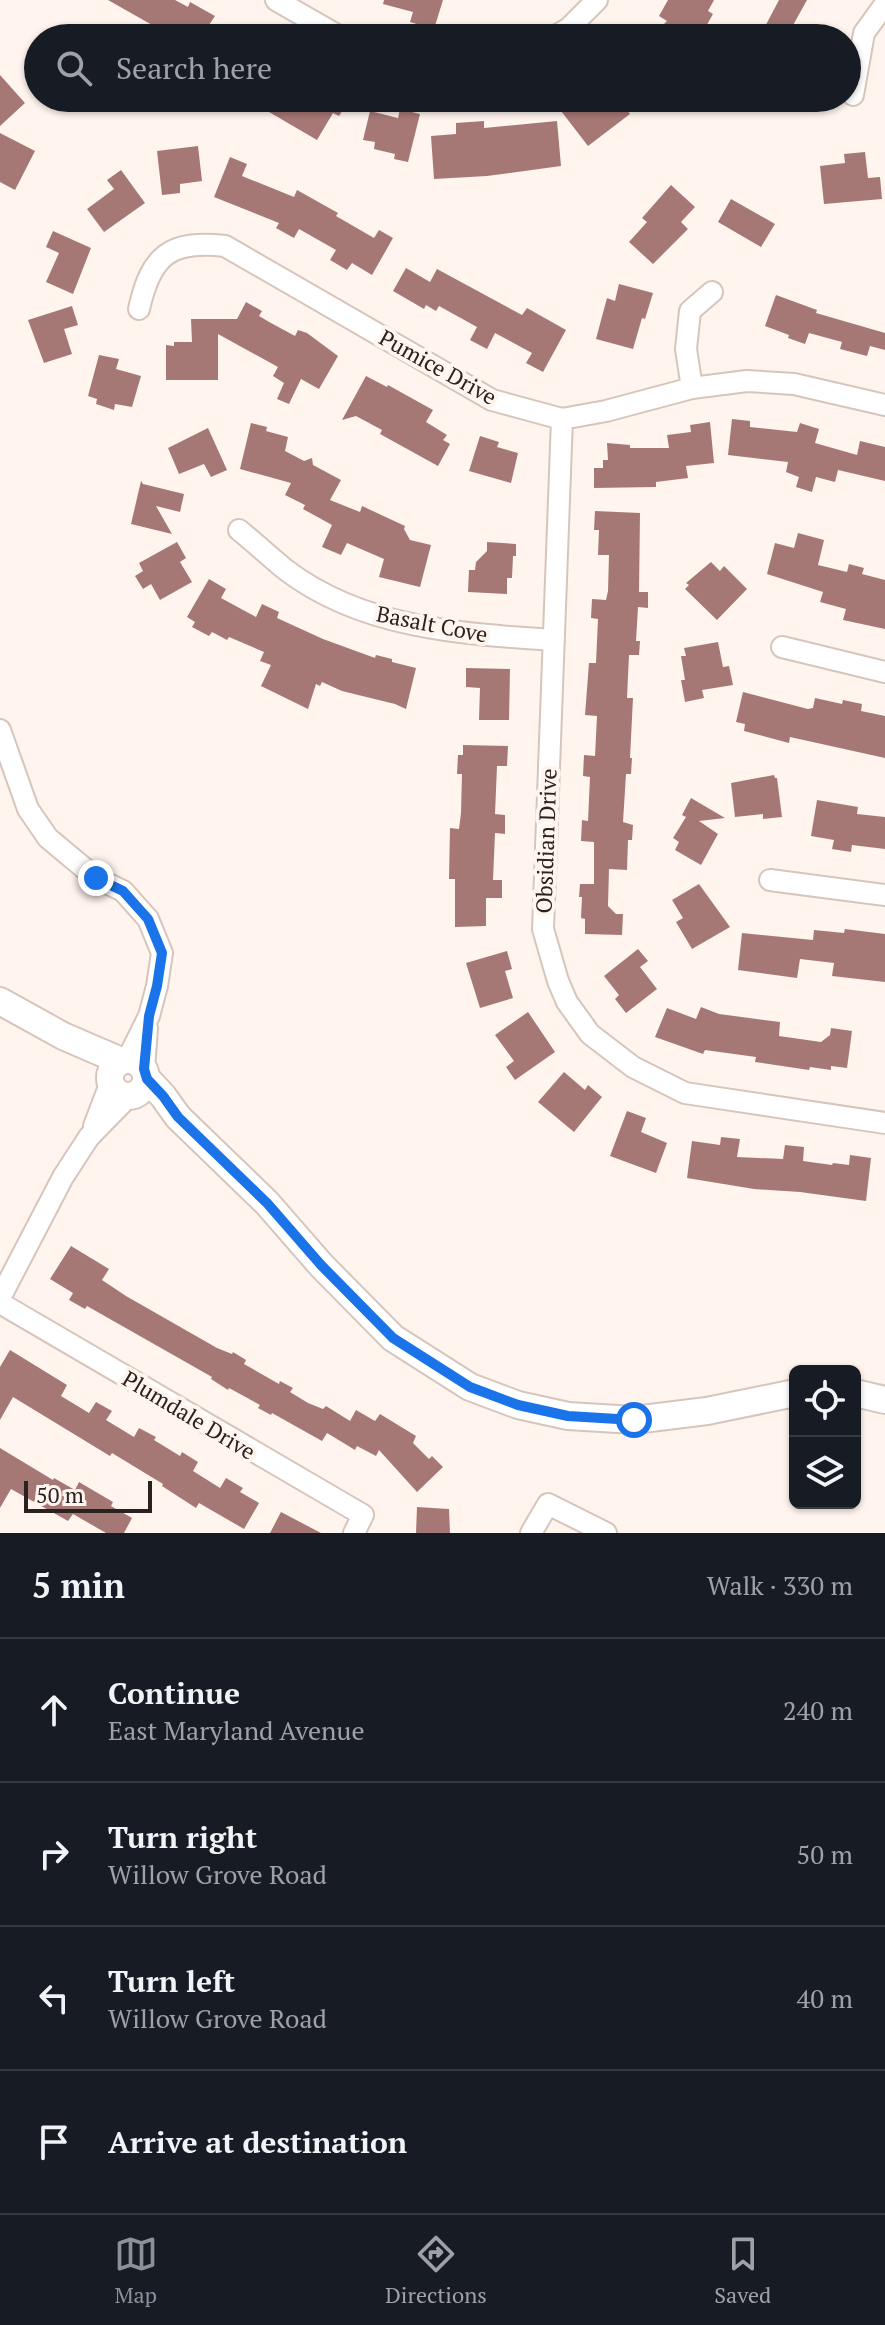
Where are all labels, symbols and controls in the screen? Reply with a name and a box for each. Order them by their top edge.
search box [24,24,861,112]
icon: search [52,46,96,90]
text: Search here [116,48,272,88]
street label: Pumice Drive [374,322,502,411]
street label: Basalt Cove [374,599,490,648]
street label: Obsidian Drive [528,768,563,914]
route end [78,860,114,896]
street label: Plumdale Drive [117,1363,261,1466]
map controls [789,1365,861,1509]
button: locate [789,1365,861,1437]
route start [616,1402,652,1438]
button: layers [789,1437,861,1509]
scale bar [24,1477,152,1513]
text: 50 m [36,1480,84,1509]
text: 5 min [32,1563,125,1608]
text: Walk · 330 m [707,1568,853,1602]
text: Continue [108,1673,240,1713]
icon: ahead [32,1688,76,1732]
text: 240 m [783,1693,853,1727]
text: East Maryland Avenue [108,1713,365,1747]
text: Turn right [108,1817,257,1857]
icon: right [32,1832,76,1876]
text: 50 m [797,1837,853,1871]
text: Willow Grove Road [108,1857,327,1891]
text: Turn left [108,1961,235,2001]
icon: left [32,1976,76,2020]
text: 40 m [797,1981,853,2015]
text: Willow Grove Road [108,2001,327,2035]
icon: arrive [32,2120,76,2164]
text: Arrive at destination [108,2122,407,2162]
tab: Map [114,2232,158,2309]
tab: Directions [385,2232,487,2309]
tab: Saved [714,2232,771,2309]

